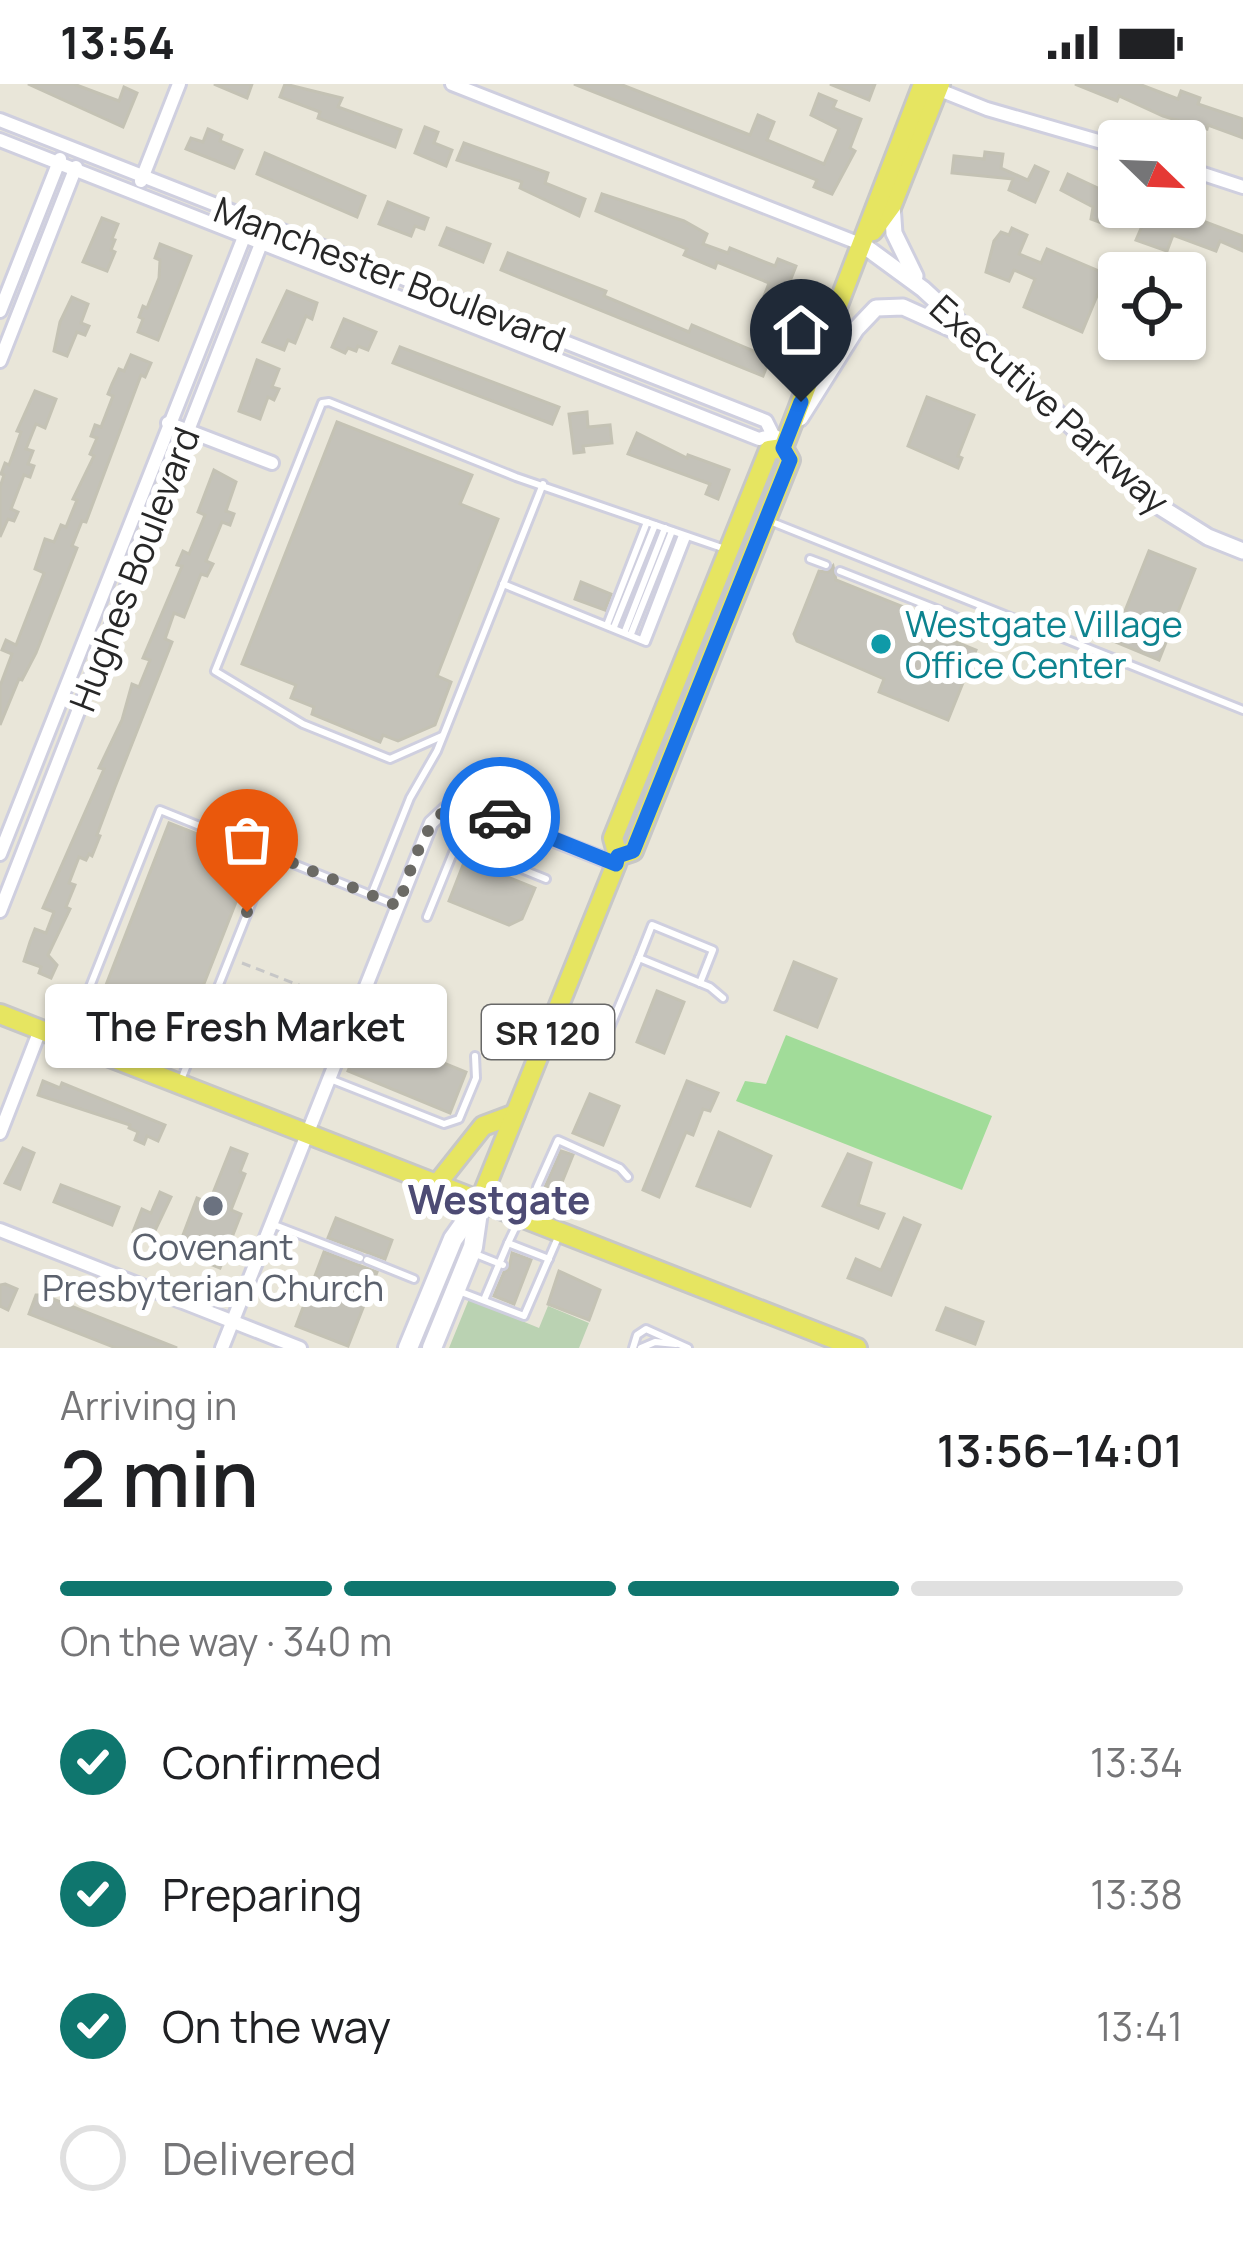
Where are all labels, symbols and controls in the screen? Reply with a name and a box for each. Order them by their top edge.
text: 13:54 [60,11,175,73]
north arrow [1098,120,1206,228]
map controls [1098,120,1206,360]
street label: Manchester Boulevard [207,184,573,364]
button: locate [1098,252,1206,360]
pin [750,279,852,402]
street label: Executive Parkway [920,283,1180,525]
icon: home [768,297,834,363]
street label: Hughes Boulevard [57,420,211,718]
place label: Westgate Village Office Center [905,599,1183,689]
marker: Westgate Village Office Center [868,631,894,657]
courier [440,757,560,877]
icon: car [467,784,533,850]
pin [196,789,298,912]
icon: bag [214,807,280,873]
callout: The Fresh Market [46,984,448,1068]
text: The Fresh Market [86,999,406,1053]
road number: SR 120 [482,1005,614,1059]
district label: Westgate [408,1172,590,1226]
marker: Covenant Presbyterian Church [200,1193,226,1219]
place label: Covenant Presbyterian Church [42,1222,384,1312]
text: Arriving in [60,1378,237,1432]
text: 13:56–14:01 [937,1419,1183,1481]
text: 2 min [60,1424,259,1530]
text: On the way · 340 m [60,1614,392,1668]
icon: check [60,1729,126,1795]
text: Confirmed [162,1731,382,1793]
text: 13:34 [1090,1735,1183,1789]
icon: check [60,1861,126,1927]
text: Preparing [162,1863,362,1925]
text: 13:38 [1090,1867,1183,1921]
icon: check [60,1993,126,2059]
text: On the way [162,1995,391,2057]
text: 13:41 [1096,1999,1183,2053]
text: Delivered [162,2127,357,2189]

